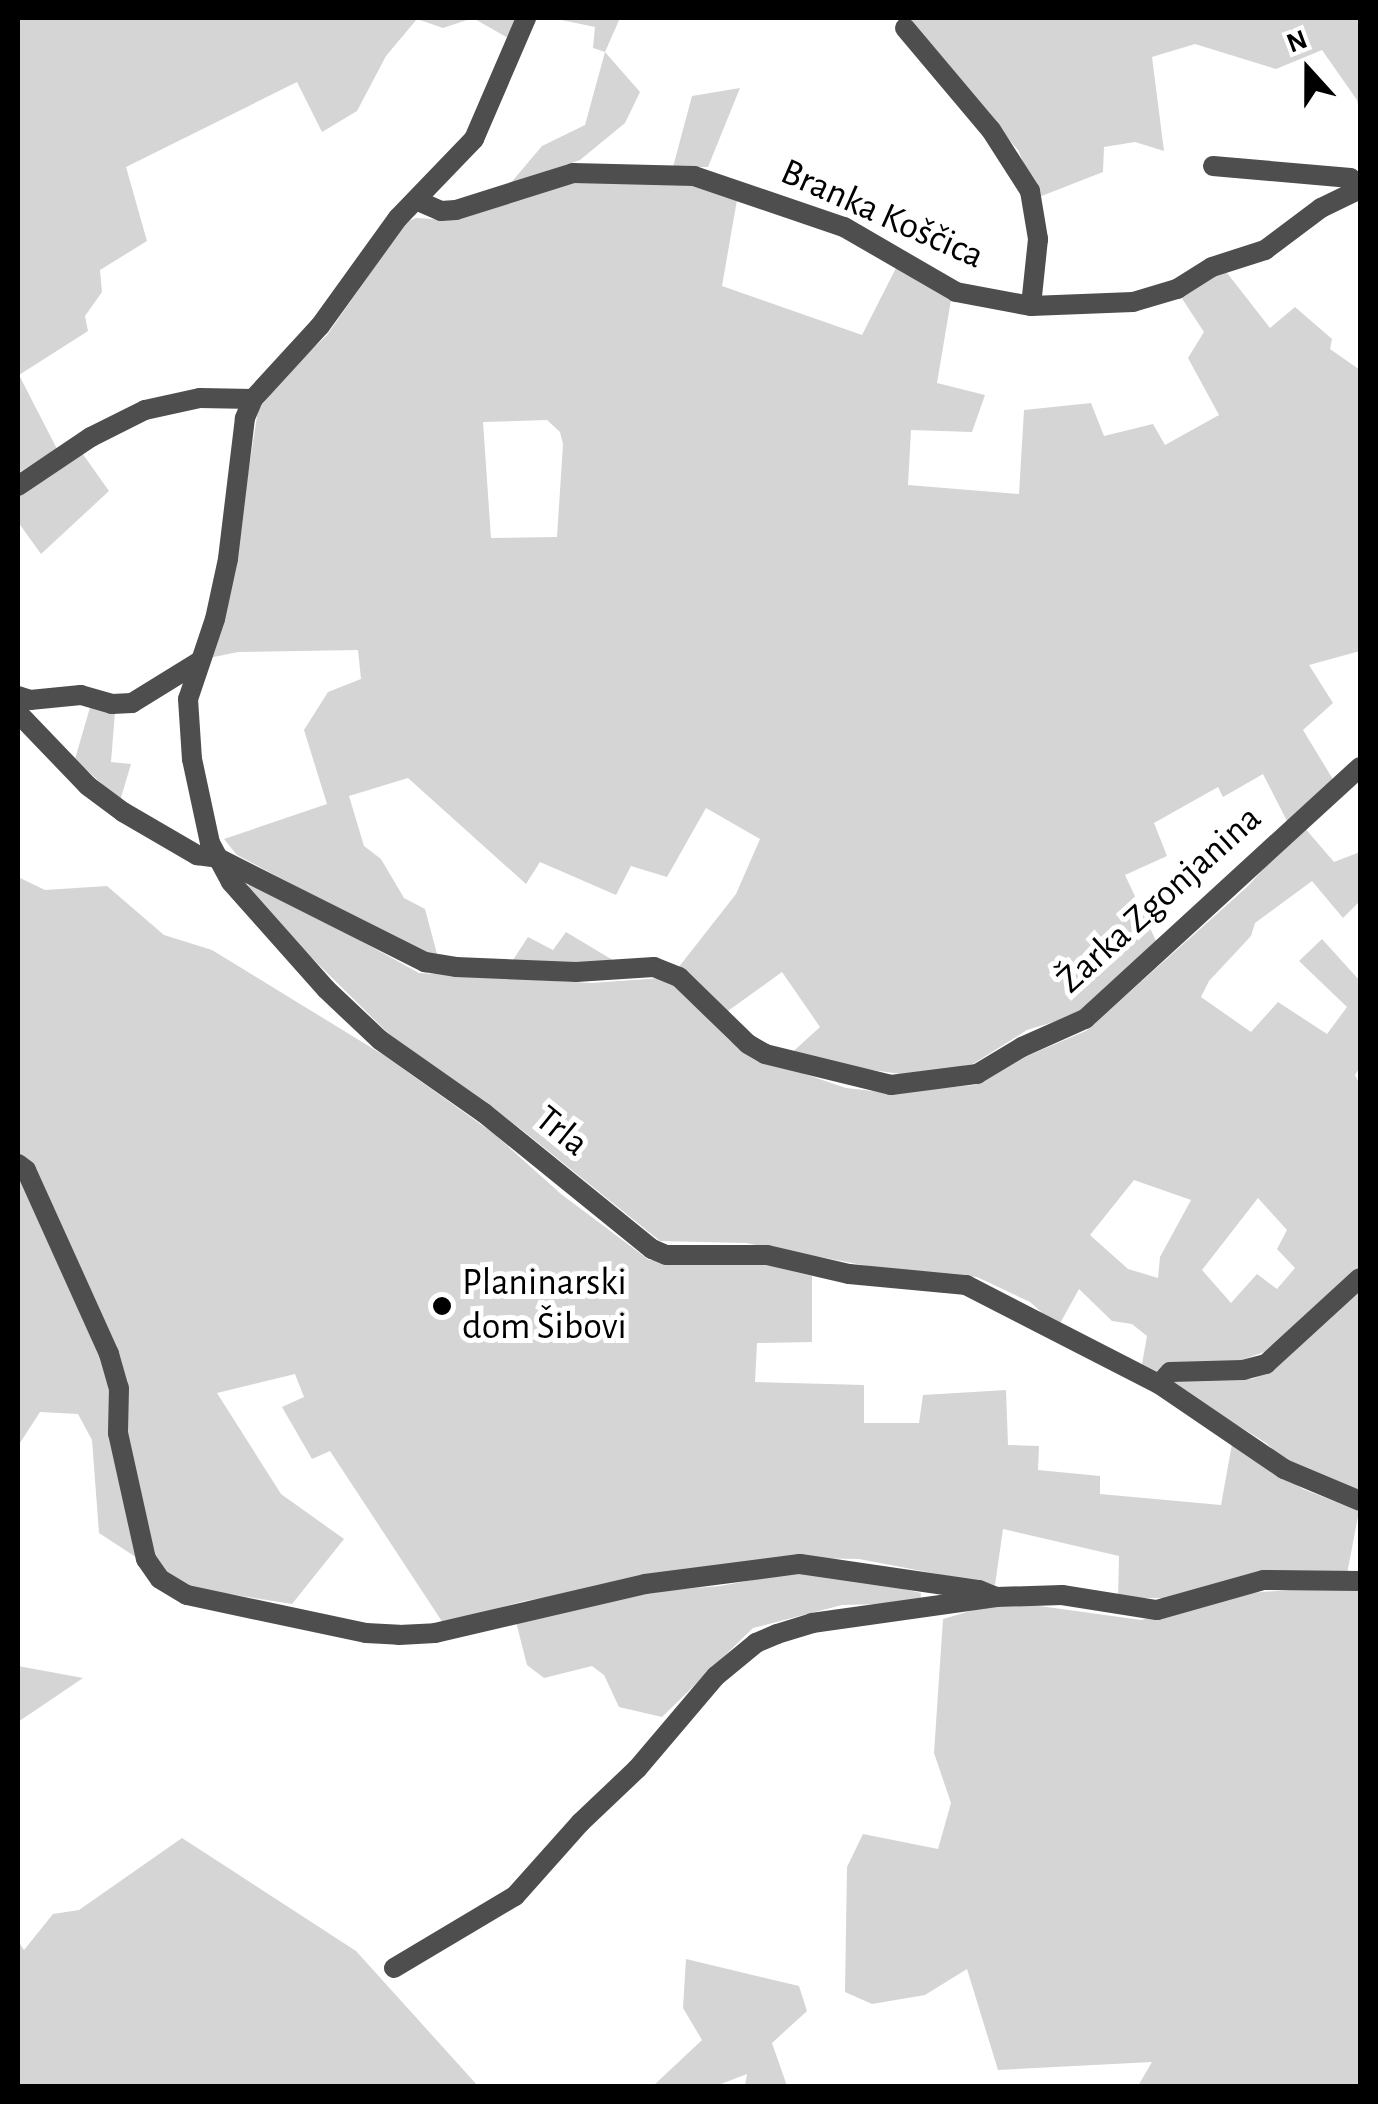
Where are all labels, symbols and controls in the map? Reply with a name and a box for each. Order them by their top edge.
north arrow [1258,20,1358,120]
text: N [1283,25,1311,59]
street label: Branka Koščica [773,150,991,280]
street label: Žarka Zgonjanina [1049,796,1271,1004]
street label: Trla [525,1097,597,1167]
place label: Planinarski dom Šibovi [462,1261,627,1350]
marker: Planinarski dom Šibovi [431,1295,453,1317]

